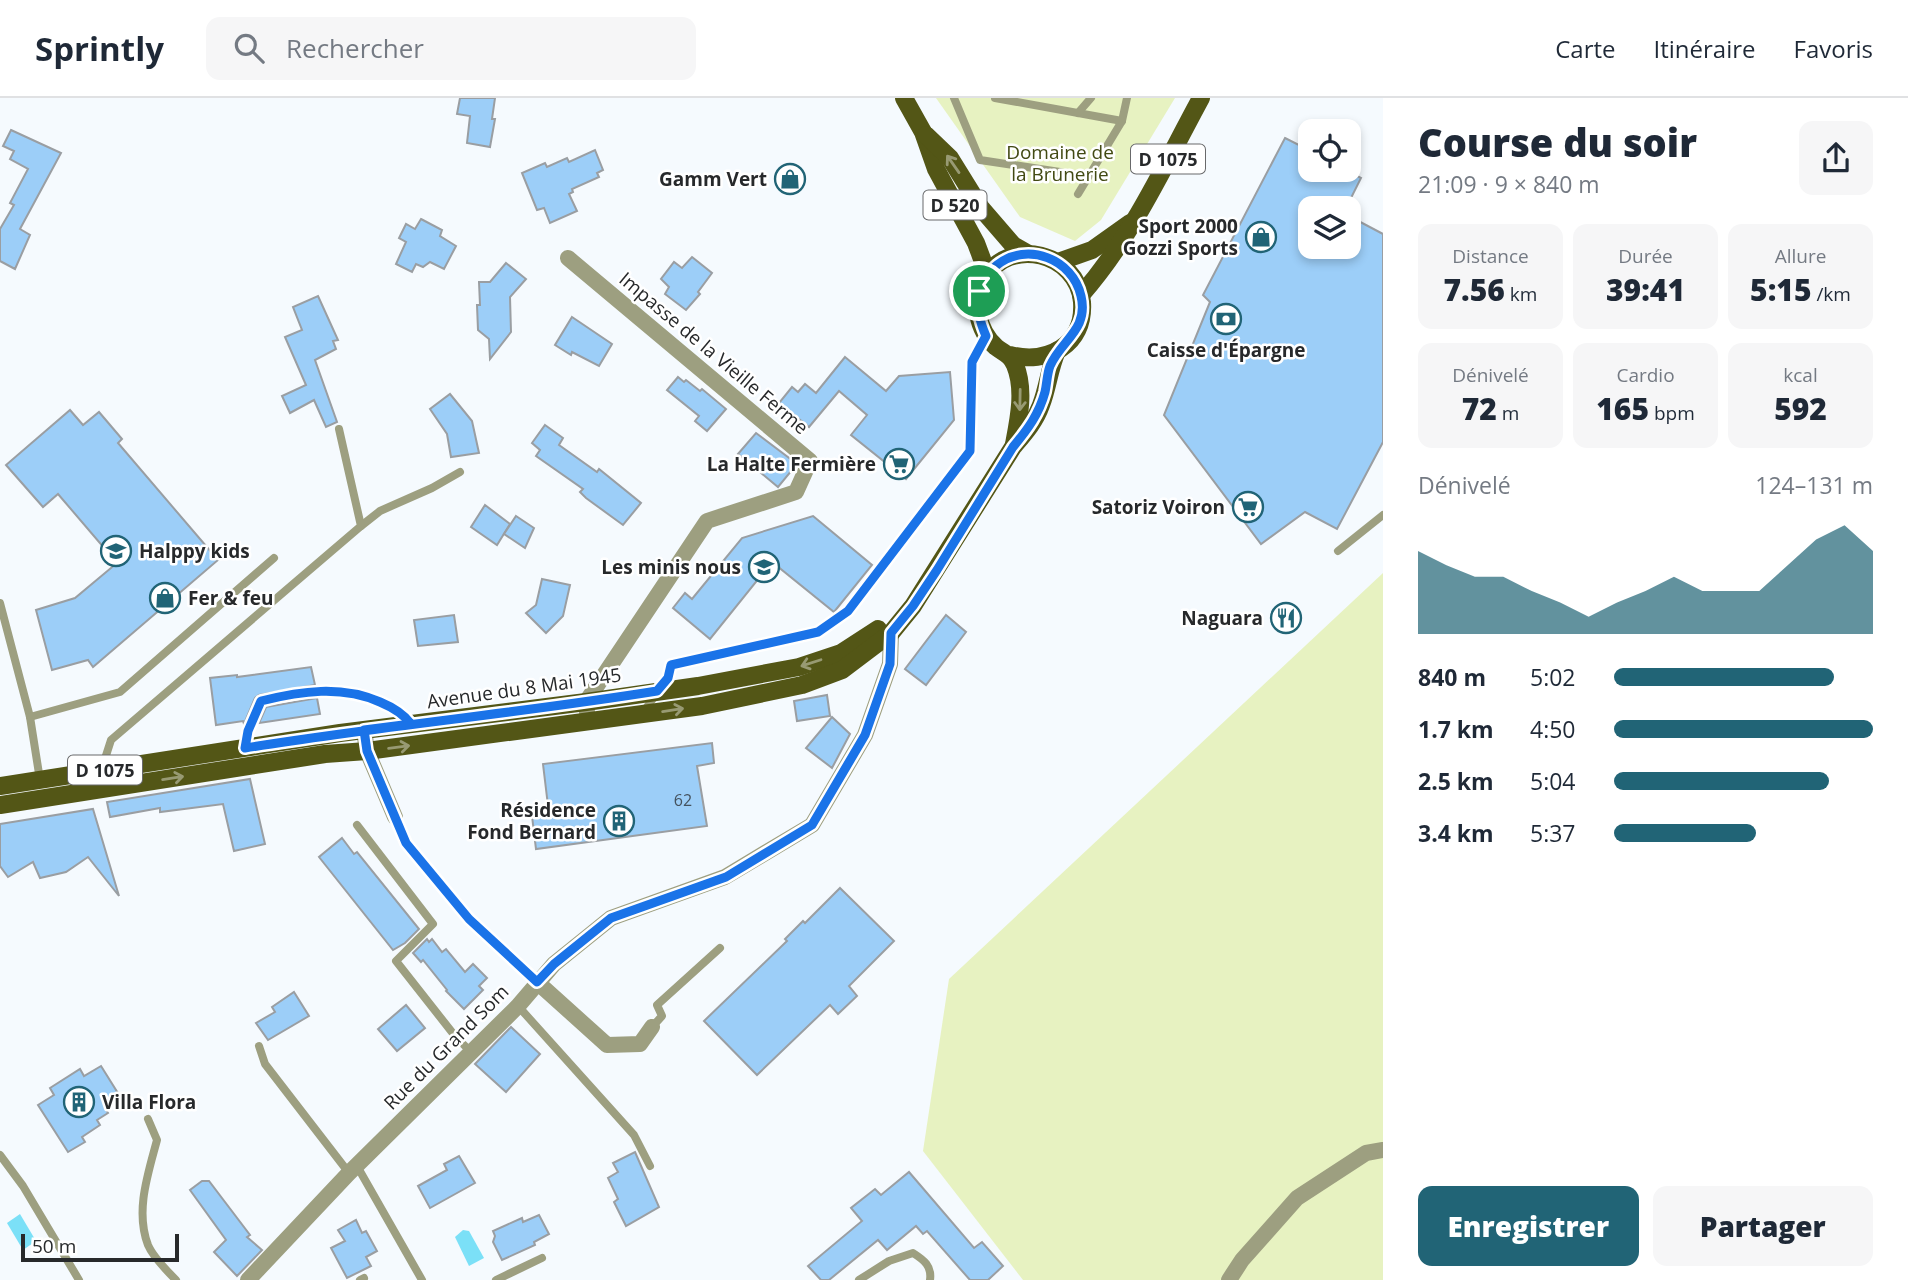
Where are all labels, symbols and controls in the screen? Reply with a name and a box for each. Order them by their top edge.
search box [206,17,696,80]
text: Sprintly [35,26,164,71]
icon: search [230,29,268,67]
text: Rechercher [286,30,424,66]
text: Carte [1555,32,1616,65]
text: Itinéraire [1654,32,1756,65]
text: Favoris [1794,32,1873,65]
text: Course du soir [1418,116,1697,168]
map controls [1298,119,1361,259]
button: locate [1298,119,1361,182]
button: share [1799,121,1873,195]
park label: Domaine de la Brunerie [1006,139,1114,187]
road number: D 1075 [1131,144,1205,174]
one-way arrow [946,155,960,174]
shop icon: Gamm Vert [773,162,807,196]
place label: Gamm Vert [659,166,767,192]
text: 21:09 · 9 × 840 m [1418,168,1600,200]
road number: D 520 [923,190,986,220]
button: layers [1298,196,1361,259]
place label: Sport 2000 Gozzi Sports [1123,213,1238,261]
shop icon: Sport 2000 Gozzi Sports [1244,220,1278,254]
text: Distance [1452,243,1529,269]
text: Durée [1618,243,1673,269]
text: Allure [1775,243,1826,269]
pin [949,261,1009,321]
street label: Impasse de la Vieille Ferme [614,266,814,440]
text: 7.56 [1444,269,1505,310]
text: 39:41 [1606,269,1685,310]
text: 5:15 [1750,269,1811,310]
icon: arrive [960,272,998,310]
text: km [1505,281,1537,307]
text: /km [1811,281,1851,307]
bank icon: Caisse d'Épargne [1209,302,1243,336]
place label: Caisse d'Épargne [1147,337,1305,363]
text: Dénivelé [1452,362,1529,388]
text: Cardio [1616,362,1675,388]
text: kcal [1783,362,1818,388]
text: 72 [1462,388,1497,429]
text: 165 [1596,388,1649,429]
text: 592 [1774,388,1827,429]
one-way arrow [1013,389,1027,412]
text: m [1497,400,1519,426]
text: bpm [1649,400,1695,426]
supermarket icon: La Halte Fermière [882,447,916,481]
place label: La Halte Fermière [707,451,876,477]
text: Dénivelé [1418,469,1511,501]
text: 124–131 m [1755,469,1873,501]
supermarket icon: Satoriz Voiron [1231,490,1265,524]
place label: Satoriz Voiron [1092,494,1225,520]
school or university icon: Halppy kids [99,534,133,568]
place label: Halppy kids [139,538,250,564]
school or university icon: Les minis nous [747,550,781,584]
place label: Les minis nous [601,554,741,580]
shop icon: Fer & feu [148,581,182,615]
place label: Fer & feu [188,585,273,611]
restaurant icon: Naguara [1269,601,1303,635]
place label: Naguara [1181,605,1263,631]
one-way arrow [800,657,822,670]
street label: Avenue du 8 Mai 1945 [425,661,623,715]
text: 840 m [1418,661,1486,693]
text: 5:02 [1530,661,1576,693]
one-way arrow [661,703,684,716]
text: 1.7 km [1418,713,1494,745]
text: 4:50 [1530,713,1576,745]
one-way arrow [387,740,409,753]
road number: D 1075 [68,756,142,784]
text: 2.5 km [1418,765,1494,797]
text: 5:04 [1530,765,1576,797]
one-way arrow [162,771,184,784]
house number: 62 [674,789,692,811]
place label: Résidence Fond Bernard [467,797,596,845]
building icon: Résidence Fond Bernard [602,804,636,838]
text: 3.4 km [1418,817,1494,849]
text: 5:37 [1530,817,1576,849]
street label: Rue du Grand Som [378,979,514,1115]
building icon: Villa Flora [62,1085,96,1119]
place label: Villa Flora [102,1089,196,1115]
button: Enregistrer [1418,1186,1639,1266]
button: Partager [1653,1186,1873,1266]
scale bar [21,1231,178,1263]
text: 50 m [32,1233,76,1259]

